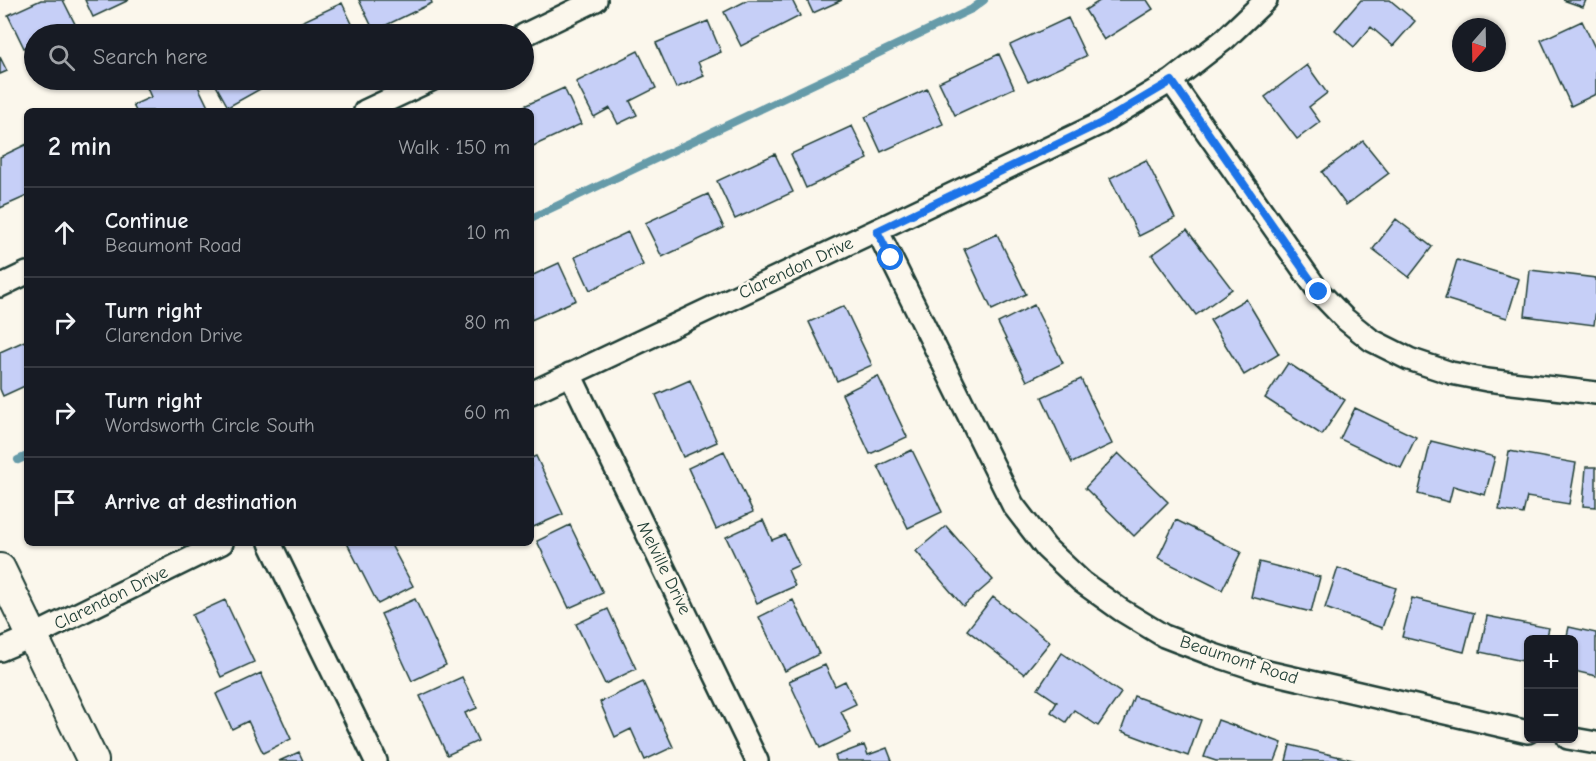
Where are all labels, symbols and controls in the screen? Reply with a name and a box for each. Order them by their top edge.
north arrow [1452,18,1506,72]
search box [24,24,534,90]
icon: search [45,41,78,74]
text: Search here [93,44,208,70]
text: 2 min [48,132,111,162]
text: Walk · 150 m [399,136,510,159]
text: Continue [105,208,188,234]
icon: ahead [48,216,81,249]
text: 10 m [467,221,510,244]
street label: Clarendon Drive [735,232,857,304]
text: Beaumont Road [105,234,242,257]
route start [877,244,903,270]
route end [1305,278,1331,304]
text: Turn right [105,298,202,324]
icon: right [48,306,81,339]
text: 80 m [464,311,510,334]
text: Clarendon Drive [105,324,243,347]
text: Turn right [105,388,202,414]
icon: right [48,396,81,429]
text: 60 m [464,401,510,424]
text: Wordsworth Circle South [105,414,315,437]
icon: arrive [48,486,81,519]
text: Arrive at destination [105,489,297,515]
street label: Melville Drive [632,518,696,618]
street label: Clarendon Drive [51,561,171,635]
street label: Beaumont Road [1177,631,1301,689]
map controls [1524,635,1578,743]
button: + [1524,635,1578,689]
button: − [1524,689,1578,743]

